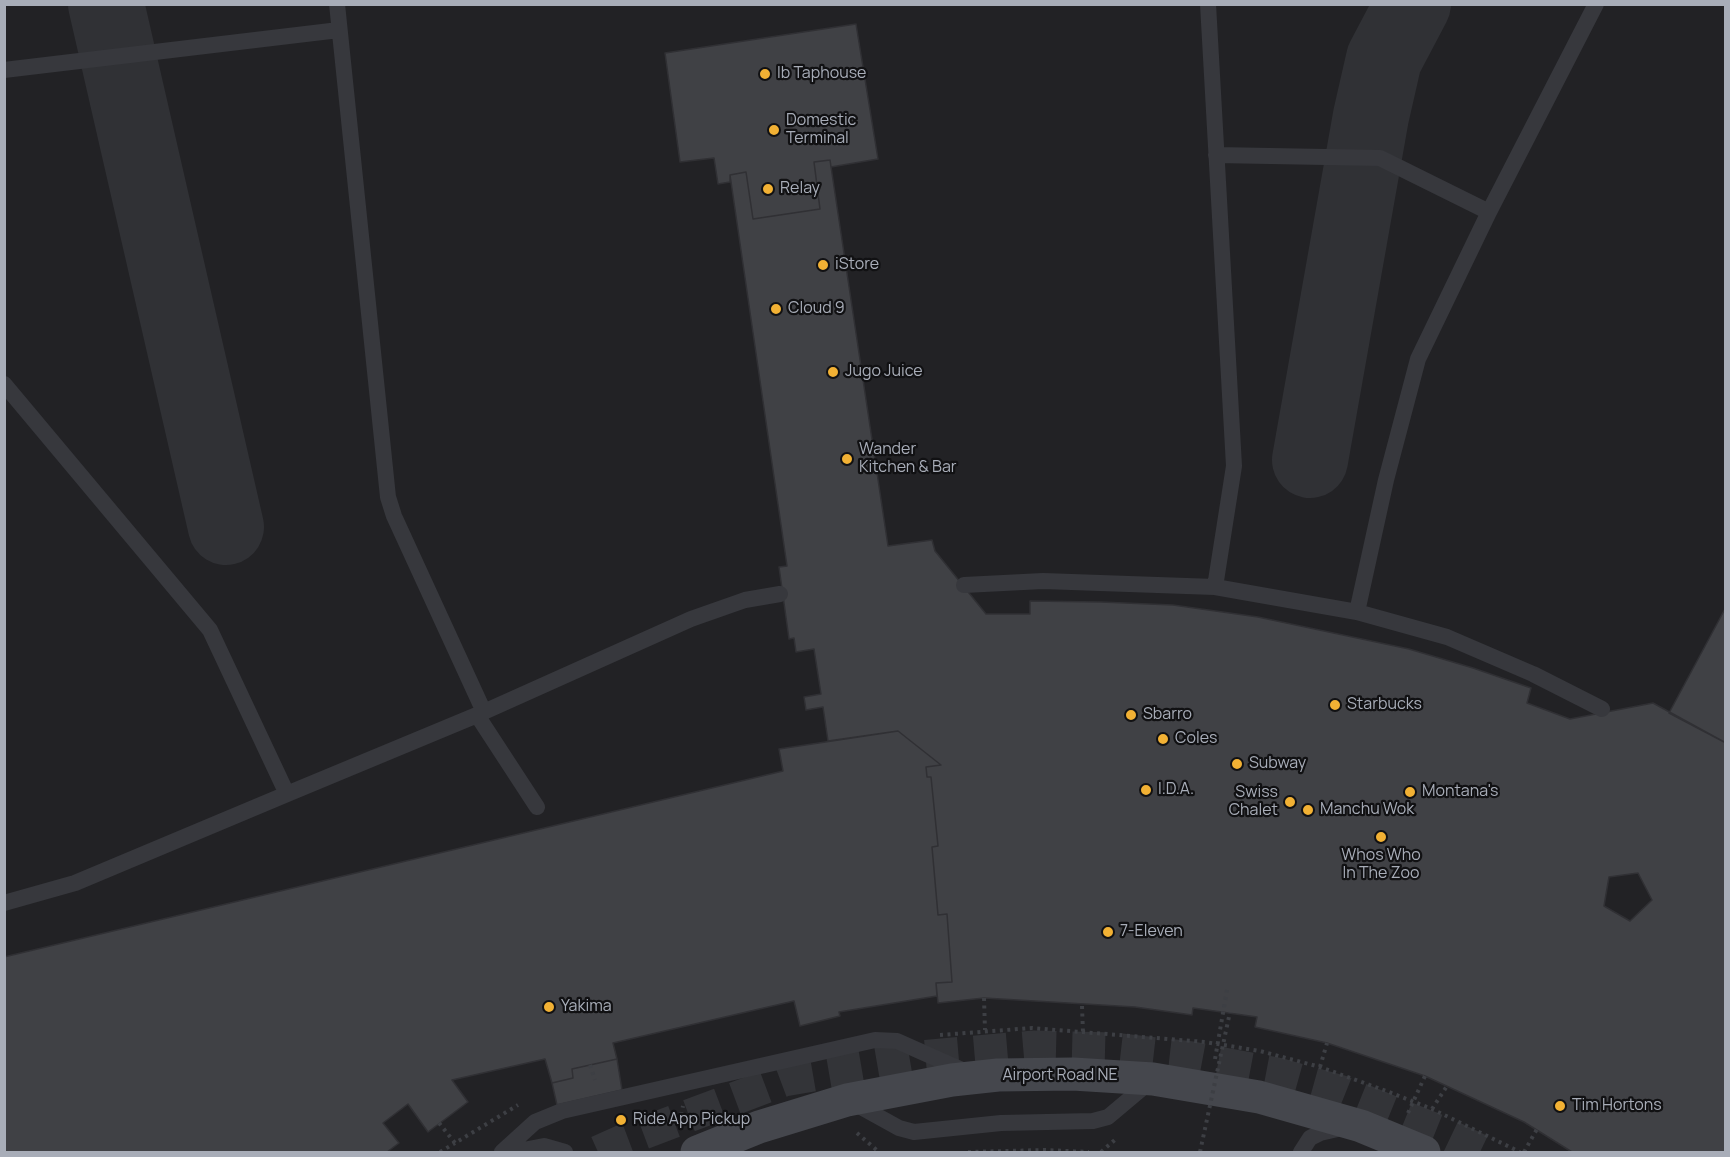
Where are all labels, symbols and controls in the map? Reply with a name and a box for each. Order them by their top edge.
place label: lb Taphouse [777,64,866,84]
marker: lb Taphouse [758,67,772,81]
place label: Domestic Terminal [786,111,856,149]
marker: Domestic Terminal [767,123,781,137]
place label: Relay [780,179,820,199]
marker: Relay [761,182,775,196]
place label: iStore [835,255,879,275]
marker: iStore [816,258,830,272]
place label: Cloud 9 [788,299,845,319]
marker: Cloud 9 [769,302,783,316]
place label: Jugo Juice [845,362,923,382]
marker: Jugo Juice [826,365,840,379]
place label: Wander Kitchen & Bar [859,440,957,478]
marker: Wander Kitchen & Bar [840,452,854,466]
place label: Starbucks [1347,695,1422,715]
marker: Starbucks [1328,698,1342,712]
place label: Sbarro [1143,705,1192,725]
marker: Sbarro [1124,708,1138,722]
place label: Coles [1175,729,1217,749]
marker: Coles [1156,732,1170,746]
place label: Subway [1249,754,1306,774]
marker: Subway [1230,757,1244,771]
place label: I.D.A. [1158,780,1194,800]
place label: Montana's [1422,782,1498,802]
marker: I.D.A. [1139,783,1153,797]
place label: Swiss Chalet [1229,783,1278,821]
marker: Montana's [1403,785,1417,799]
marker: Swiss Chalet [1283,795,1297,809]
place label: Manchu Wok [1320,800,1414,820]
marker: Manchu Wok [1301,803,1315,817]
marker: Whos Who In The Zoo [1374,830,1388,844]
place label: Whos Who In The Zoo [1341,846,1421,884]
place label: 7-Eleven [1120,922,1183,942]
marker: 7-Eleven [1101,925,1115,939]
place label: Yakima [561,997,612,1017]
marker: Yakima [542,1000,556,1014]
street label: Airport Road NE [1002,1066,1118,1086]
place label: Tim Hortons [1572,1096,1662,1116]
marker: Tim Hortons [1553,1099,1567,1113]
place label: Ride App Pickup [633,1110,750,1130]
marker: Ride App Pickup [614,1113,628,1127]

